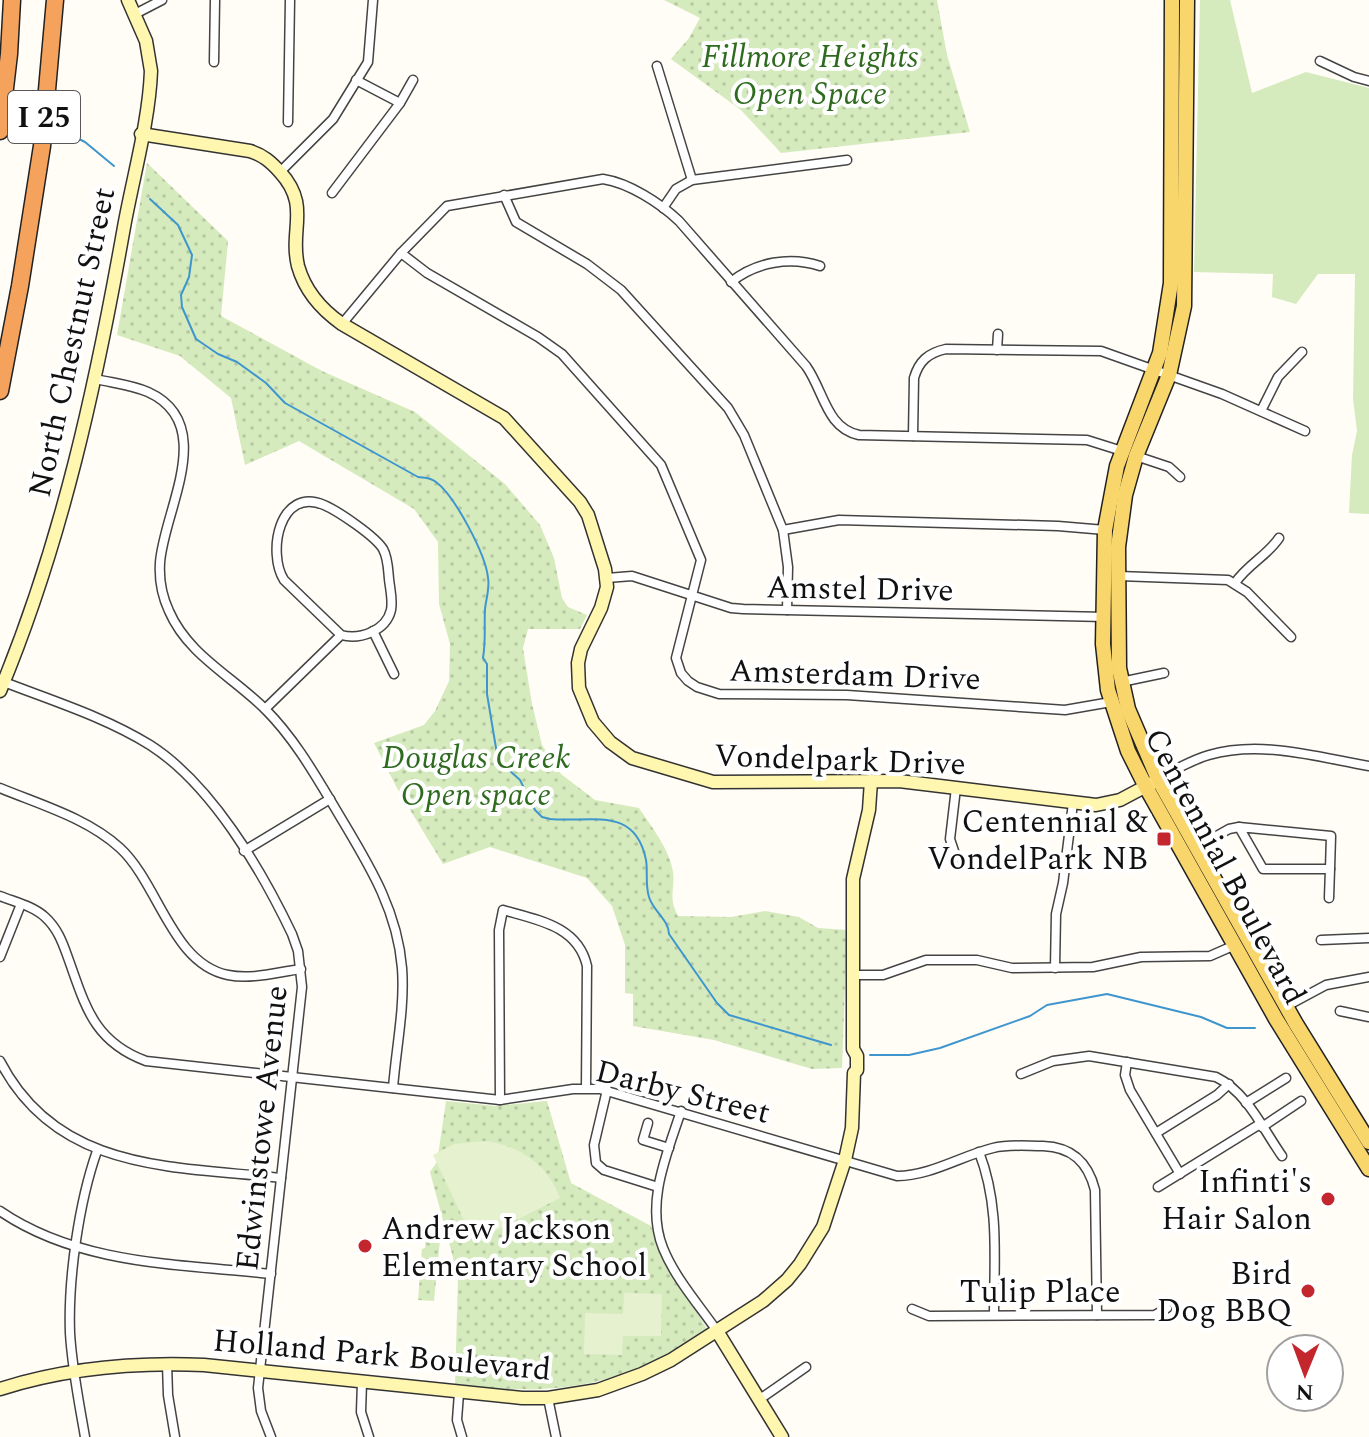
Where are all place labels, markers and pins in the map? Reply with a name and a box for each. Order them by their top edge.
place label: Centennial & VondelPark NB [927,798,1149,884]
marker: Centennial & VondelPark NB [1155,830,1173,848]
place label: Infinti's Hair Salon [1161,1158,1312,1244]
marker: Infinti's Hair Salon [1319,1190,1337,1208]
place label: Andrew Jackson Elementary School [381,1205,647,1291]
marker: Andrew Jackson Elementary School [356,1237,374,1255]
place label: Bird Dog BBQ [1157,1250,1292,1336]
marker: Bird Dog BBQ [1299,1282,1317,1300]

